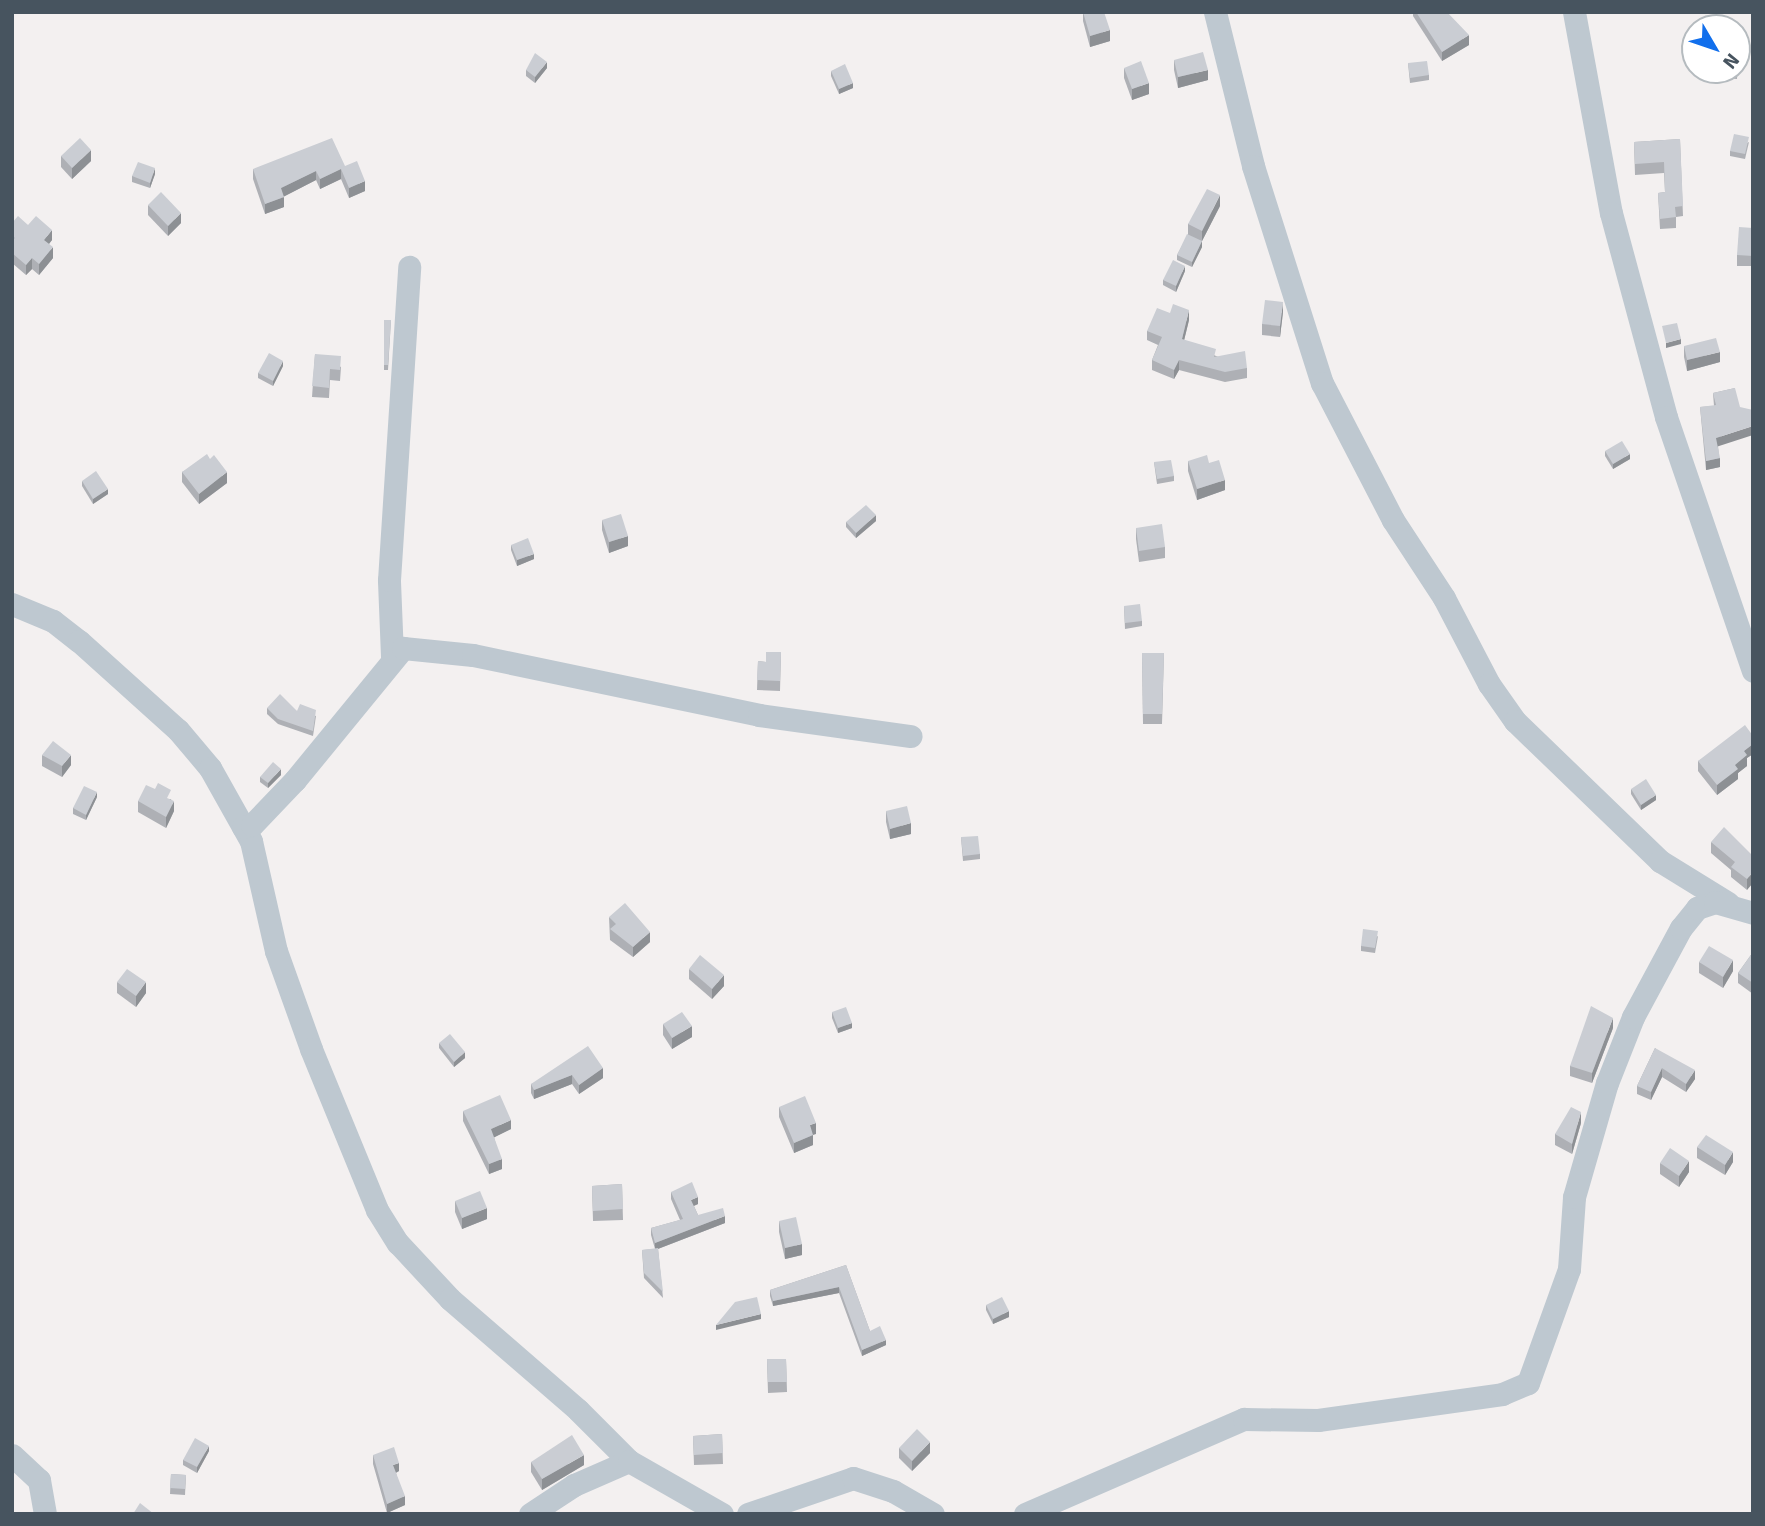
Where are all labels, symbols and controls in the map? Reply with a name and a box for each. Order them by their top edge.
north arrow [1681,14,1751,84]
text: N [1717,48,1744,74]

